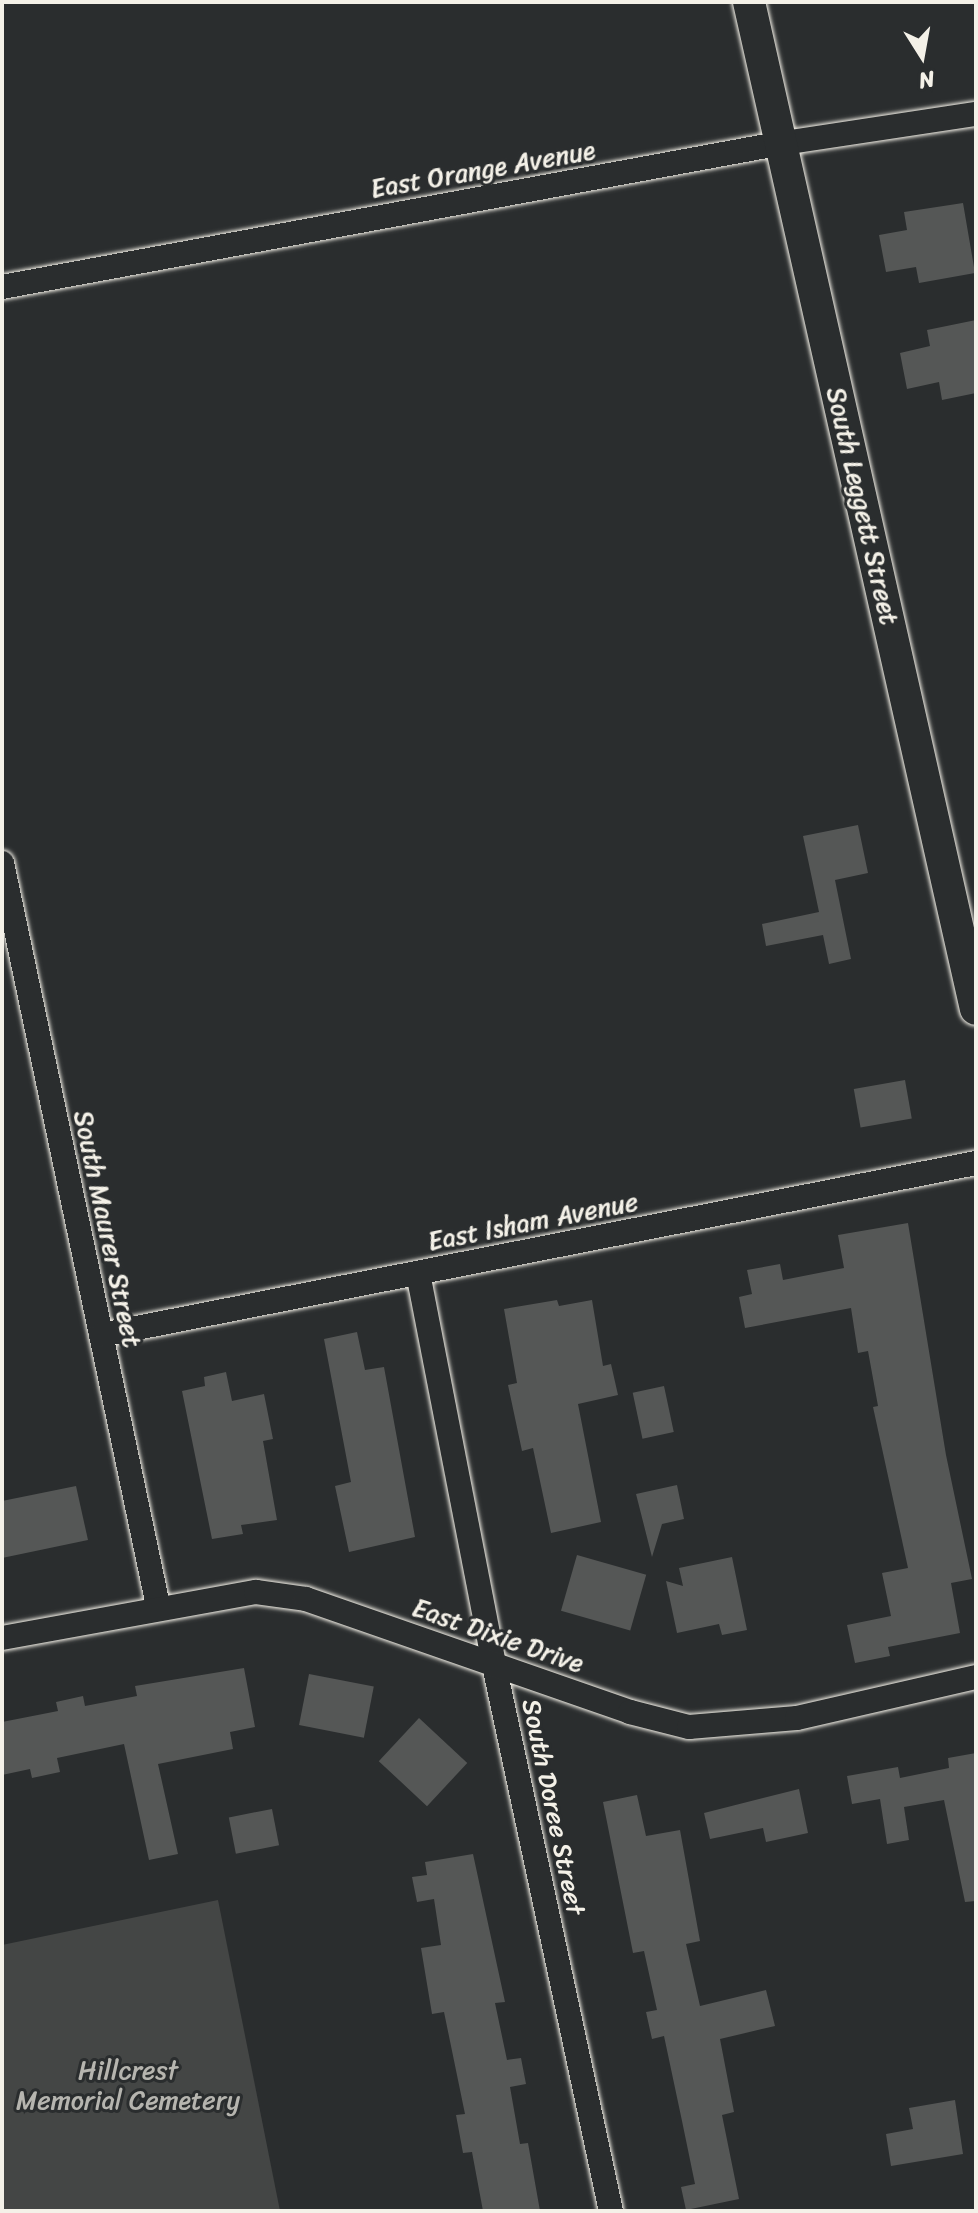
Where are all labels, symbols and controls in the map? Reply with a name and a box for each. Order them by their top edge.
north arrow [882,16,962,96]
text: N [915,59,938,101]
street label: East Orange Avenue [368,135,598,205]
street label: South Leggett Street [819,384,905,628]
street label: South Maurer Street [67,1109,147,1349]
street label: East Isham Avenue [424,1186,642,1258]
street label: East Dixie Drive [408,1592,588,1680]
street label: South Doree Street [515,1695,591,1919]
park label: Hillcrest Memorial Cemetery [16,2055,240,2116]

